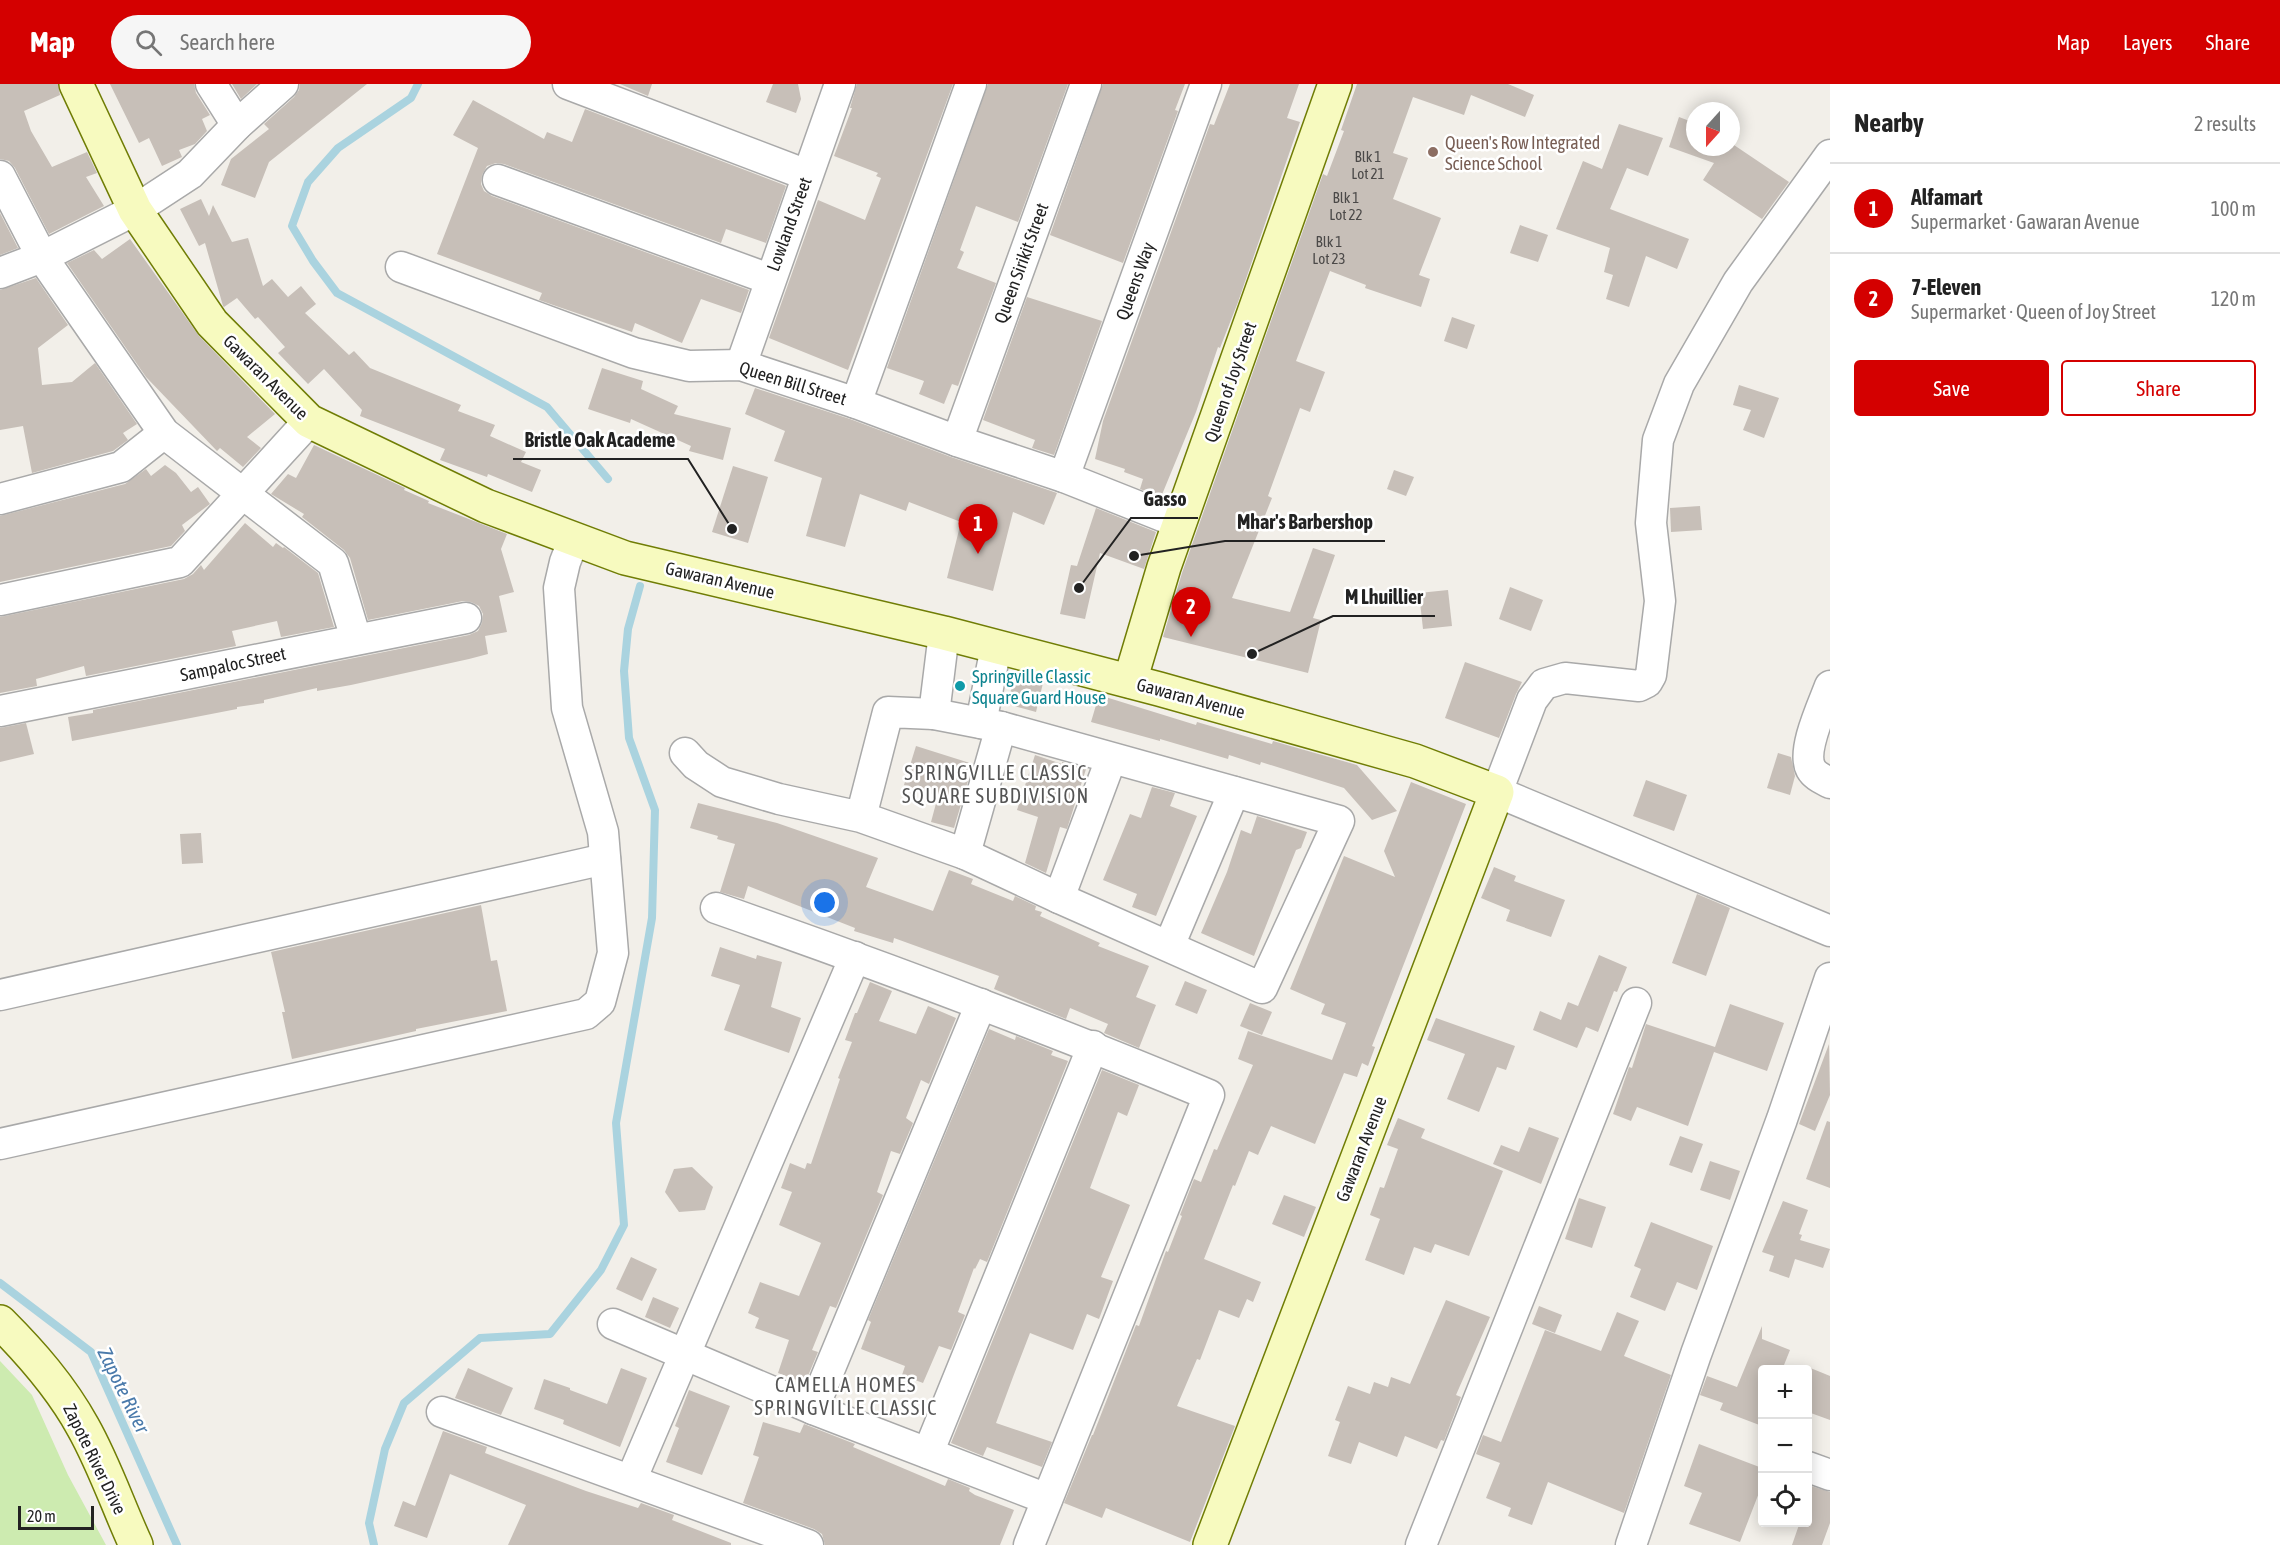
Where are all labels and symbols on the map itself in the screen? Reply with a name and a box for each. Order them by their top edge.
north arrow [1686,102,1740,156]
place label: Queen's Row Integrated Science School [1445,132,1600,174]
marker: Queen's Row Integrated Science School [1426,145,1440,159]
house number: Blk 1 Lot 21 [1351,148,1385,182]
street label: Lowland Street [762,174,816,274]
house number: Blk 1 Lot 22 [1329,189,1363,223]
street label: Queen Sirikit Street [990,200,1052,326]
house number: Blk 1 Lot 23 [1312,233,1346,267]
street label: Queens Way [1111,239,1159,323]
street label: Queen of Joy Street [1200,319,1260,445]
street label: Gawaran Avenue [219,330,313,424]
street label: Queen Bill Street [737,357,849,409]
callout: Bristle Oak Academe [513,421,688,459]
text: Bristle Oak Academe [525,428,675,451]
callout: Gasso [1131,480,1198,518]
text: Gasso [1143,487,1187,510]
callout: Mhar's Barbershop [1225,503,1385,541]
pin: 1 [958,504,998,554]
text: Mhar's Barbershop [1237,510,1373,533]
street label: Gawaran Avenue [663,557,777,603]
callout: M Lhuillier [1333,578,1435,616]
text: M Lhuillier [1345,585,1424,608]
pin: 2 [1172,588,1210,637]
street label: Sampaloc Street [178,643,288,685]
place label: Springville Classic Square Guard House [972,666,1106,708]
street label: Gawaran Avenue [1135,673,1247,723]
marker: Springville Classic Square Guard House [953,679,967,693]
district label: SPRINGVILLE CLASSIC SQUARE SUBDIVISION [902,761,1090,807]
your location [810,888,839,917]
street label: Gawaran Avenue [1331,1093,1391,1205]
water label: Zapote River [93,1344,155,1437]
district label: CAMELLA HOMES SPRINGVILLE CLASSIC [754,1373,938,1419]
street label: Zapote River Drive [59,1400,131,1518]
scale bar [18,1503,94,1530]

